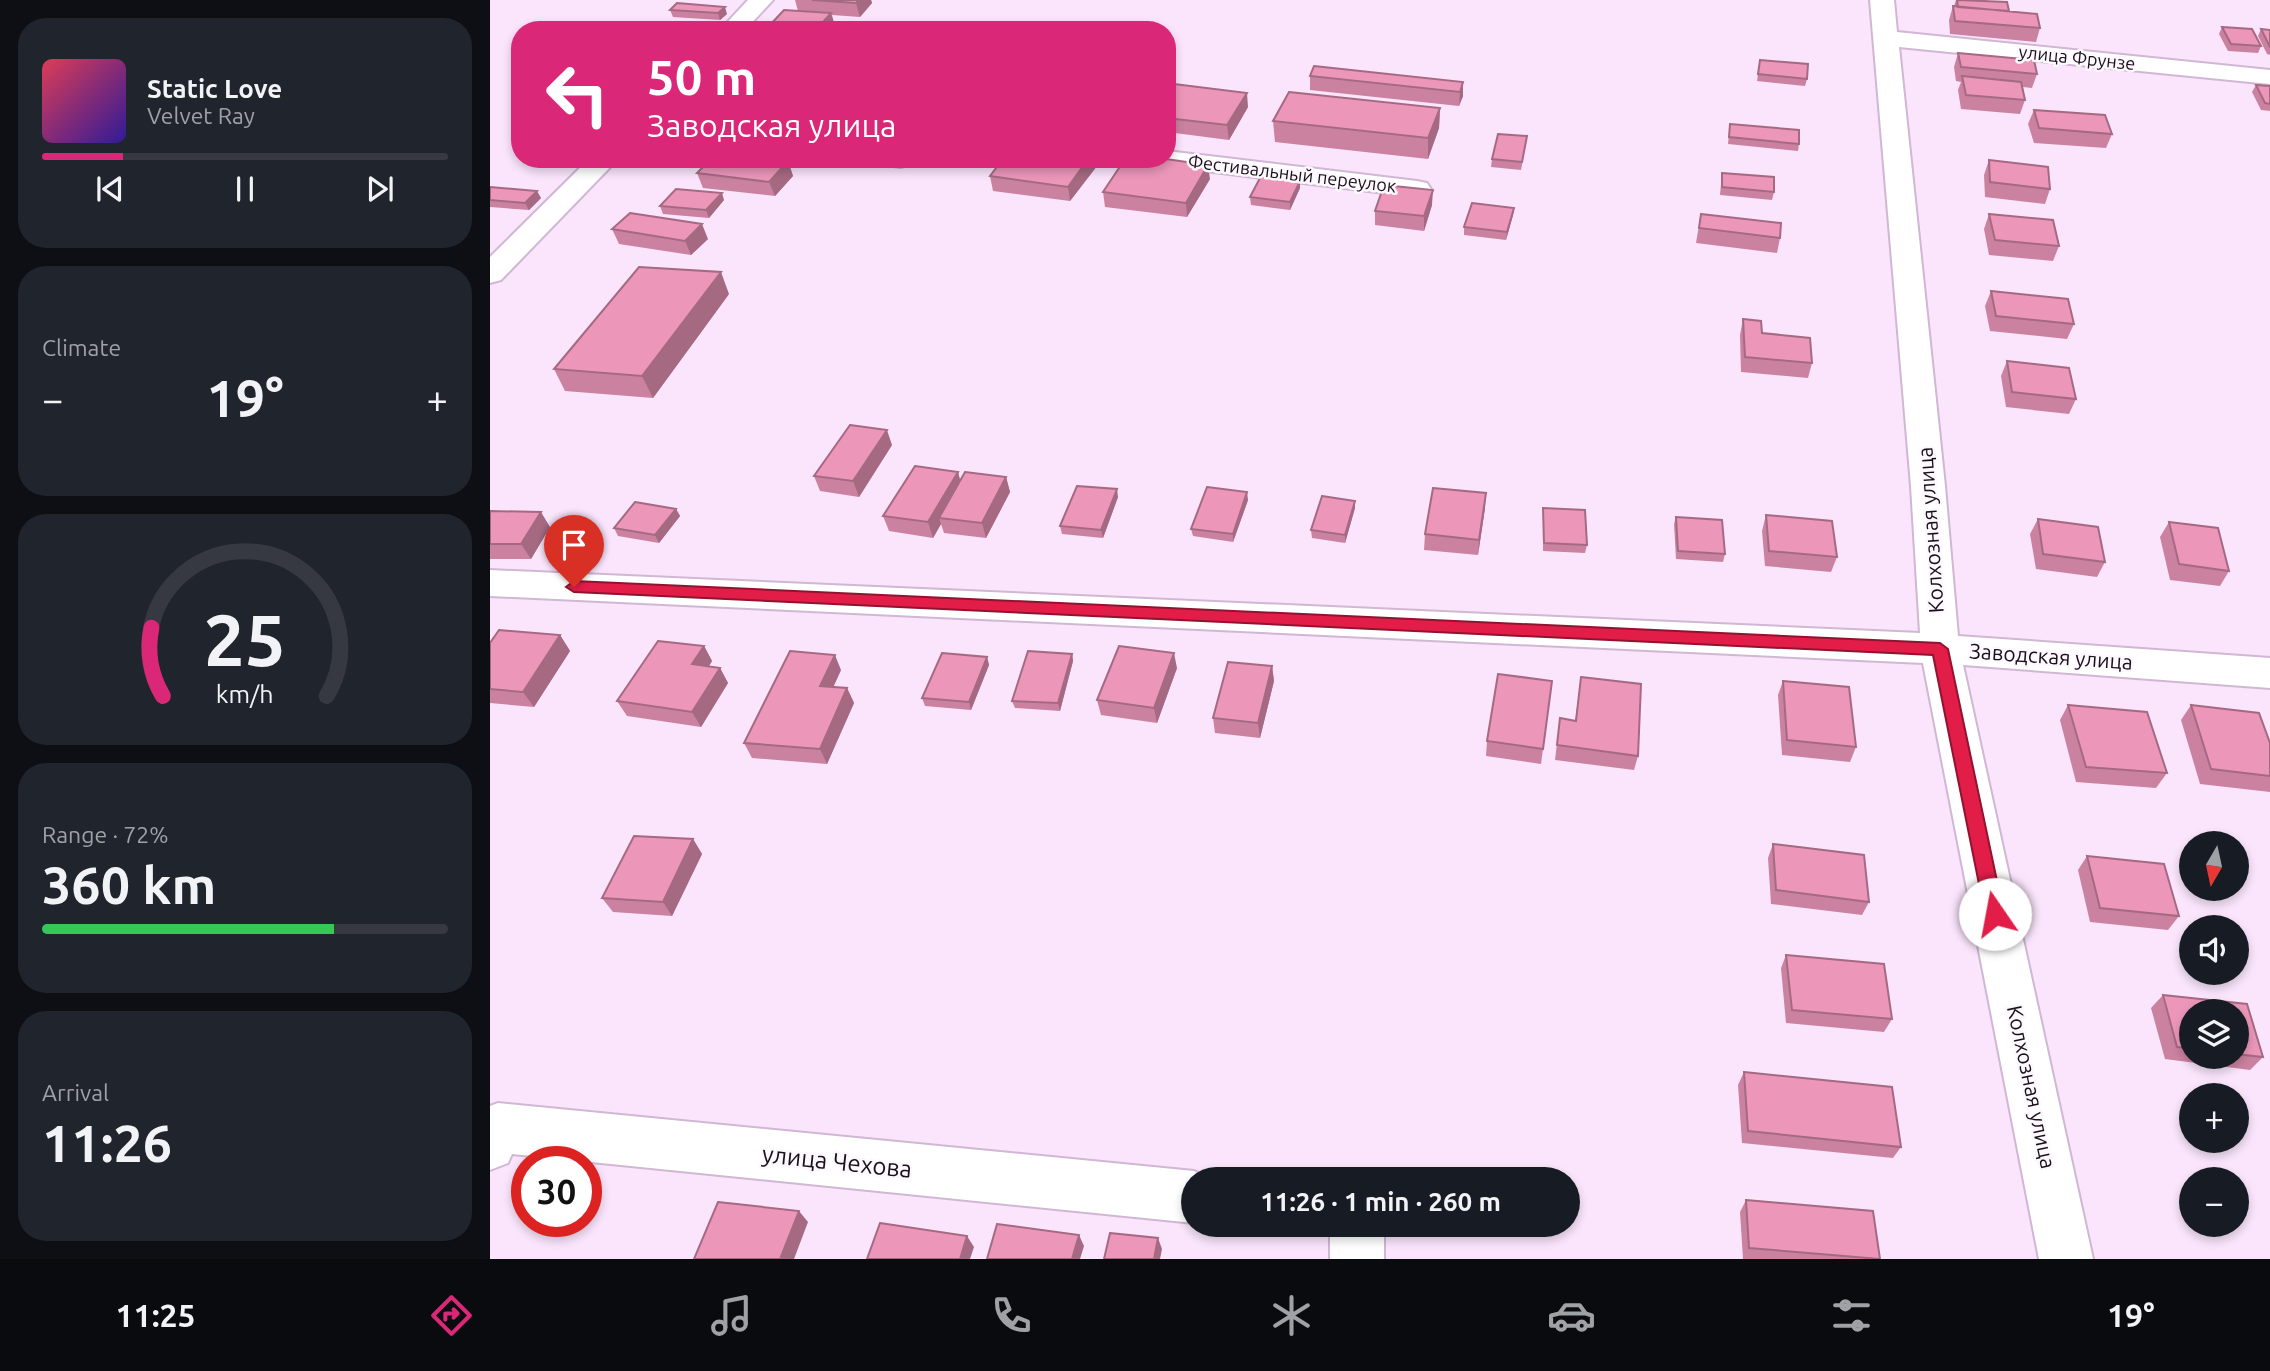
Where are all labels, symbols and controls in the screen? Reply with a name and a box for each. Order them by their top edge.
street label: улица Фрунзе [2018,41,2136,73]
icon: left [532,49,623,140]
text: 50 m [647,49,756,104]
text: Static Love [147,74,282,103]
text: Velvet Ray [147,103,255,128]
text: Заводская улица [647,107,896,143]
street label: Фестивальный переулок [1187,150,1397,196]
icon: previous [91,170,129,208]
icon: pause [226,170,264,208]
icon: next [361,170,399,208]
text: Climate [42,335,121,360]
text: 19° [206,369,284,427]
text: − [42,378,63,420]
text: + [427,378,448,420]
street label: Колхозная улица [1912,446,1948,614]
pin [544,515,604,587]
icon: arrive [555,526,593,564]
text: 25 [204,598,286,680]
street label: Заводская улица [1969,638,2134,674]
text: km/h [216,679,274,707]
text: Range · 72% [42,822,169,847]
north arrow [2179,831,2249,901]
map controls [2179,831,2249,1237]
text: 360 km [42,856,216,914]
position arrow [1958,877,2032,951]
button: sound [2179,915,2249,985]
button: layers [2179,999,2249,1069]
street label: Колхозная улица [2003,1003,2061,1171]
text: Arrival [42,1080,109,1105]
button: + [2179,1083,2249,1153]
text: 11:26 [42,1114,172,1172]
street label: улица Чехова [761,1140,913,1183]
speed limit sign: 30 [511,1146,602,1237]
button: − [2179,1167,2249,1237]
text: 11:26 · 1 min · 260 m [1260,1187,1501,1216]
icon: directions [427,1291,476,1340]
icon: music [707,1291,756,1340]
icon: phone [987,1291,1036,1340]
icon: climate [1267,1291,1316,1340]
icon: car [1547,1291,1596,1340]
icon: filters [1827,1291,1876,1340]
text: 11:25 [116,1297,196,1333]
text: 19° [2107,1297,2154,1333]

